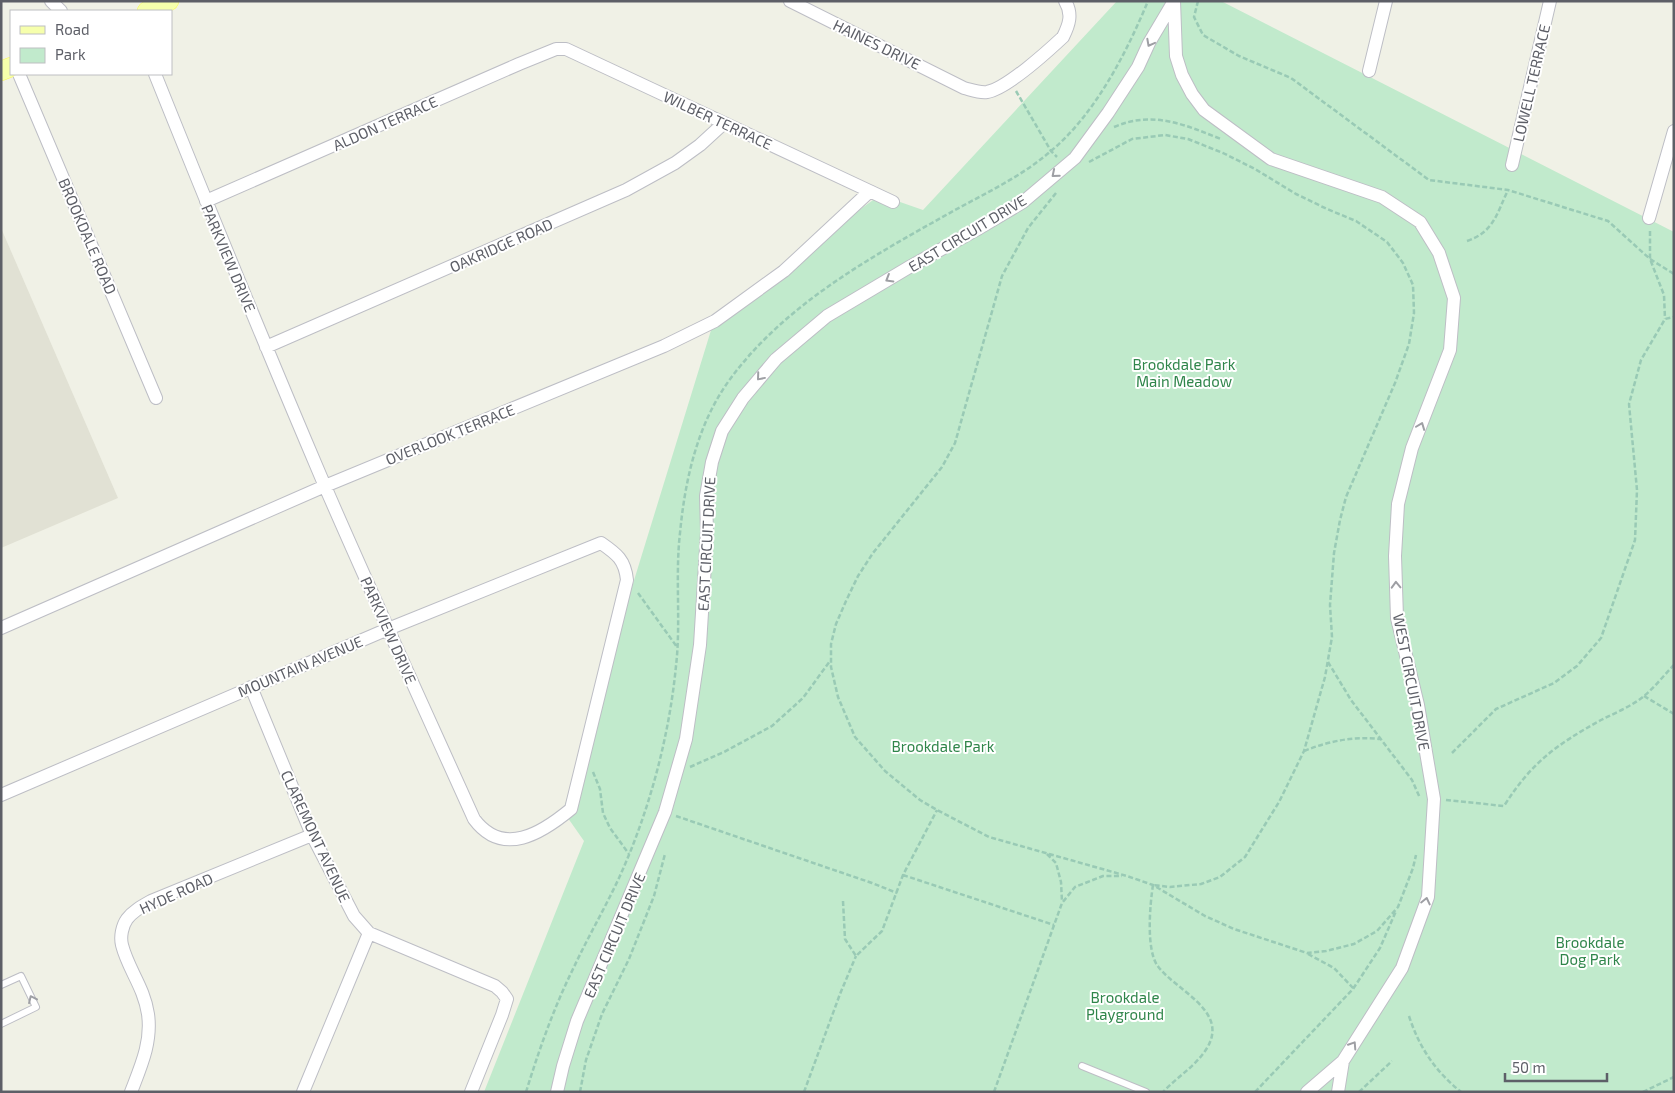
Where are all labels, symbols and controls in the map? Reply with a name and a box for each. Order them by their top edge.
legend [10,10,172,75]
street label: HAINES DRIVE [830,15,924,73]
text: Road [55,20,90,38]
street label: LOWELL TERRACE [1509,22,1553,144]
one-way arrow [1146,38,1156,47]
text: Park [55,45,86,63]
street label: WILBER TERRACE [661,87,775,153]
street label: ALDON TERRACE [330,92,440,154]
one-way arrow [1052,169,1061,178]
street label: BROOKDALE ROAD [55,175,121,297]
street label: EAST CIRCUIT DRIVE [905,191,1029,275]
street label: PARKVIEW DRIVE [198,201,260,315]
street label: OAKRIDGE ROAD [447,214,555,276]
one-way arrow [885,273,894,283]
park label: Brookdale Park Main Meadow [1133,355,1236,390]
one-way arrow [757,372,766,381]
street label: OVERLOOK TERRACE [383,400,517,468]
one-way arrow [1415,422,1425,431]
street label: EAST CIRCUIT DRIVE [693,476,719,612]
street label: PARKVIEW DRIVE [357,574,421,686]
one-way arrow [1390,581,1401,589]
street label: WEST CIRCUIT DRIVE [1390,612,1434,752]
street label: MOUNTAIN AVENUE [235,632,365,700]
park label: Brookdale Park [892,737,995,755]
street label: CLAREMONT AVENUE [277,767,355,905]
street label: HYDE ROAD [136,869,216,917]
street label: EAST CIRCUIT DRIVE [579,870,649,1000]
one-way arrow [1420,896,1431,905]
park label: Brookdale Dog Park [1556,933,1624,968]
park label: Brookdale Playground [1086,988,1164,1023]
one-way arrow [28,995,38,1004]
one-way arrow [1347,1041,1357,1050]
scale bar [1505,1050,1608,1082]
text: 50 m [1512,1058,1546,1076]

